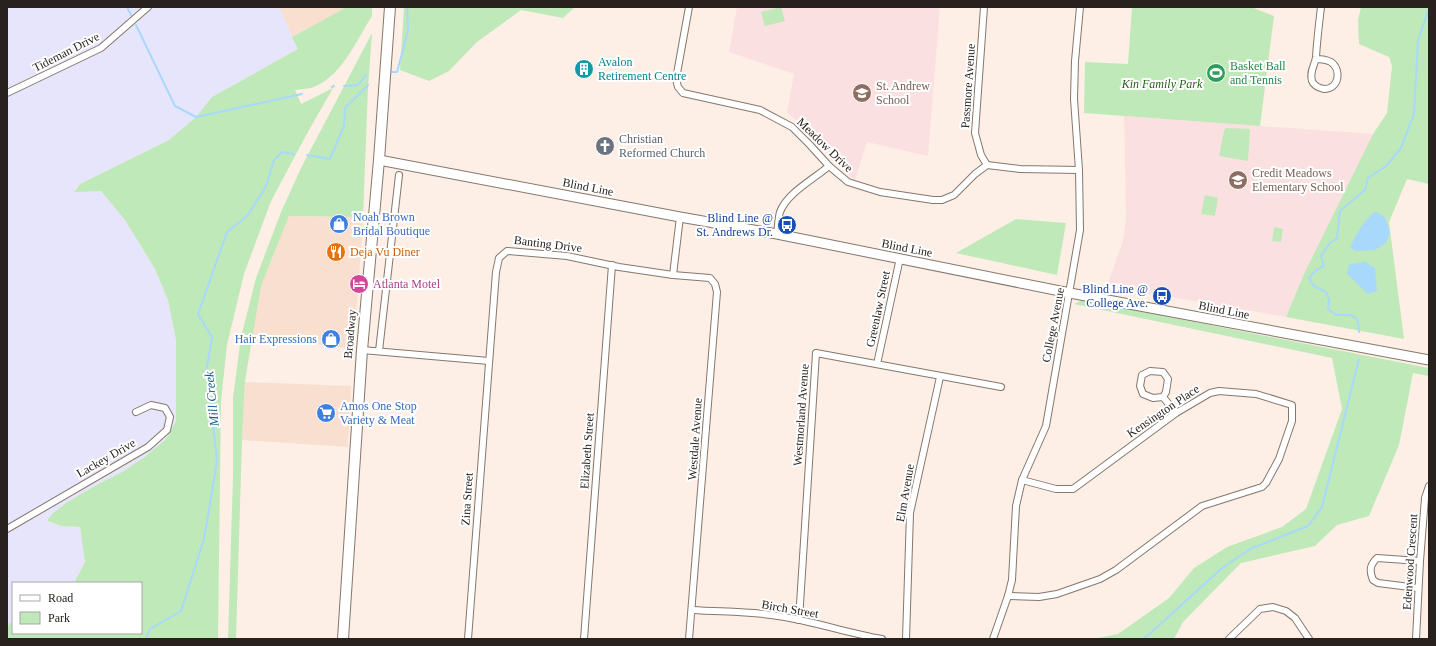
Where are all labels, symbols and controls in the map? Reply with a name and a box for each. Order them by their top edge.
street label: Tideman Drive [30,29,102,75]
street label: Passmore Avenue [958,43,978,129]
place label: Avalon Retirement Centre [598,55,686,83]
building icon: Avalon Retirement Centre [573,58,595,80]
place label: Basket Ball and Tennis [1230,59,1286,87]
sports icon: Basket Ball and Tennis [1205,62,1227,84]
park label: Kin Family Park [1121,77,1203,91]
place label: St. Andrew School [876,79,930,107]
school or university icon: St. Andrew School [851,82,873,104]
street label: Meadow Drive [794,115,856,175]
place label: Christian Reformed Church [619,132,705,160]
church icon: Christian Reformed Church [594,135,616,157]
place label: Credit Meadows Elementary School [1252,166,1344,194]
school or university icon: Credit Meadows Elementary School [1227,169,1249,191]
street label: Blind Line [561,175,615,199]
place label: Noah Brown Bridal Boutique [353,210,430,238]
place label: Blind Line @ St. Andrews Dr. [696,211,773,239]
shop icon: Noah Brown Bridal Boutique [328,213,350,235]
bus stop icon: Blind Line @ St. Andrews Dr. [776,214,798,236]
street label: Banting Drive [513,233,583,255]
street label: Blind Line [880,236,934,260]
restaurant icon: Deja Vu Diner [325,241,347,263]
place label: Deja Vu Diner [350,245,420,259]
street label: Greenlaw Street [863,269,893,348]
hotel icon: Atlanta Motel [348,273,370,295]
place label: Atlanta Motel [373,277,441,291]
place label: Blind Line @ College Ave. [1082,282,1148,310]
bus stop icon: Blind Line @ College Ave. [1151,285,1173,307]
street label: College Avenue [1039,286,1067,364]
street label: Blind Line [1197,298,1251,322]
street label: Broadway [341,309,359,359]
shop icon: Hair Expressions [320,328,342,350]
place label: Hair Expressions [235,332,317,346]
street label: Westmorland Avenue [790,363,812,467]
water label: Mill Creek [201,370,222,428]
street label: Kensington Place [1124,382,1202,440]
street label: Westdale Avenue [685,397,705,481]
place label: Amos One Stop Variety & Meat [340,399,417,427]
supermarket icon: Amos One Stop Variety & Meat [315,402,337,424]
street label: Elizabeth Street [577,412,597,490]
street label: Lackey Drive [74,436,138,480]
street label: Elm Avenue [893,463,917,523]
street label: Zina Street [458,471,476,526]
street label: Edenwood Crescent [1400,513,1420,611]
legend [12,582,142,634]
text: Road [48,591,73,605]
street label: Birch Street [760,597,820,621]
text: Park [48,611,70,625]

